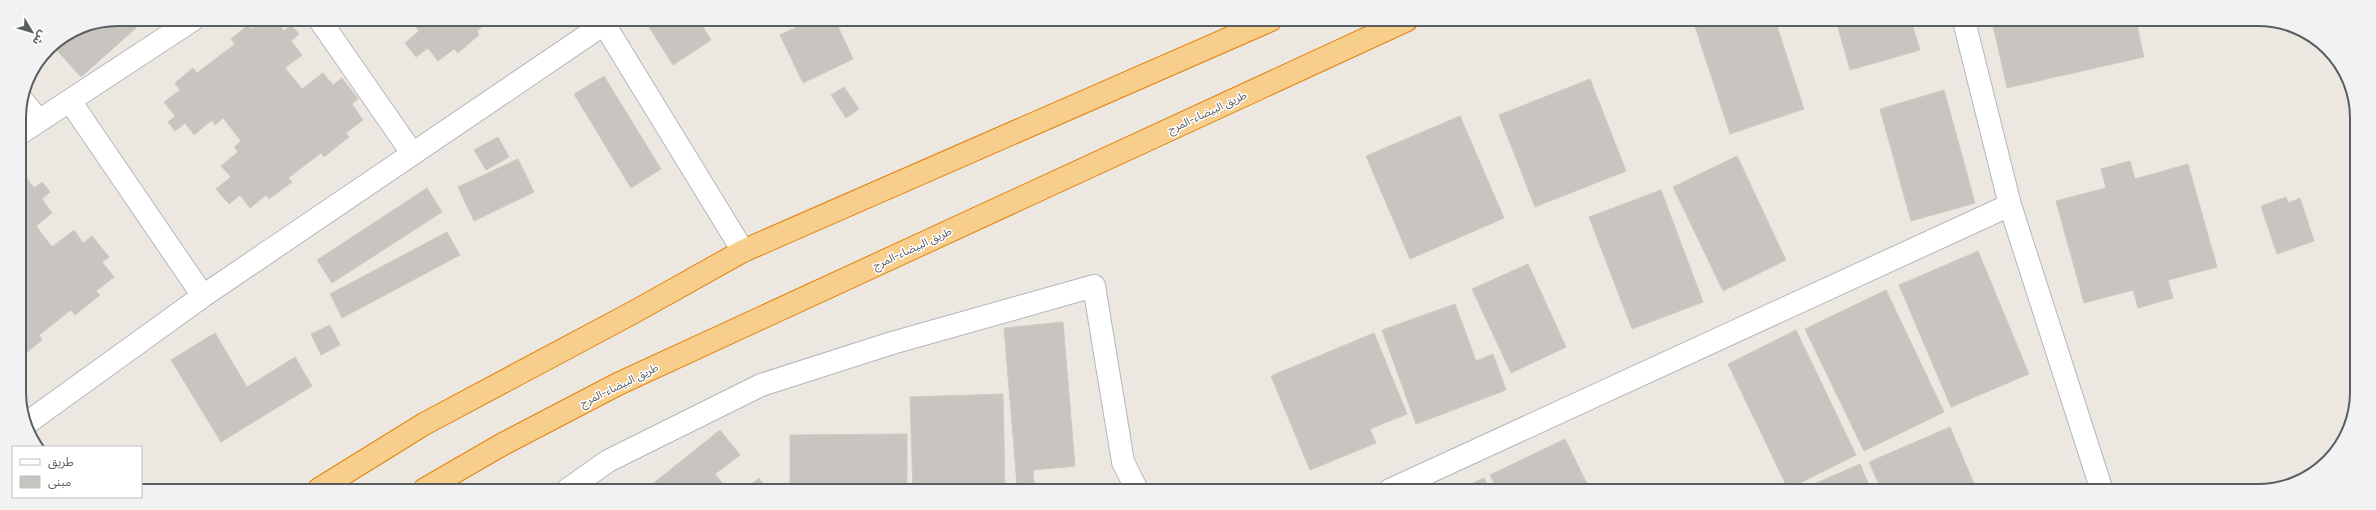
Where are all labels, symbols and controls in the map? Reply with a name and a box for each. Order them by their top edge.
north arrow [12,12,52,52]
text: ش [30,28,50,48]
street label: طريق البيضاء-المرج [1165,88,1249,137]
street label: طريق البيضاء-المرج [870,224,954,273]
street label: طريق البيضاء-المرج [577,360,661,411]
legend [12,446,142,498]
text: طريق [48,454,74,470]
text: مبنى [48,474,71,489]

